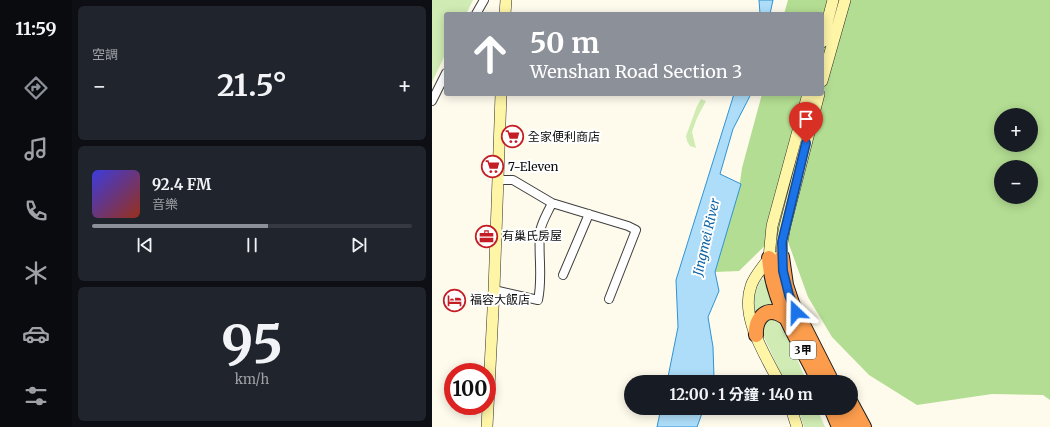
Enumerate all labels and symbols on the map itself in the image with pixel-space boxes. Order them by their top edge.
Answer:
pin [789,102,823,143]
supermarket icon: 全家便利商店 [500,124,526,150]
place label: 全家便利商店 [528,129,600,144]
supermarket icon: 7-Eleven [479,154,505,180]
place label: 7-Eleven [508,159,558,174]
water label: Jingmei River [689,196,724,279]
office icon: 有巢氏房屋 [473,223,499,249]
place label: 有巢氏房屋 [502,228,562,243]
hotel icon: 福容大飯店 [442,287,468,313]
position arrow [775,291,817,333]
place label: 福容大飯店 [470,292,530,307]
road number: 3甲 [790,341,816,359]
speed limit sign: 100 [444,363,496,415]

